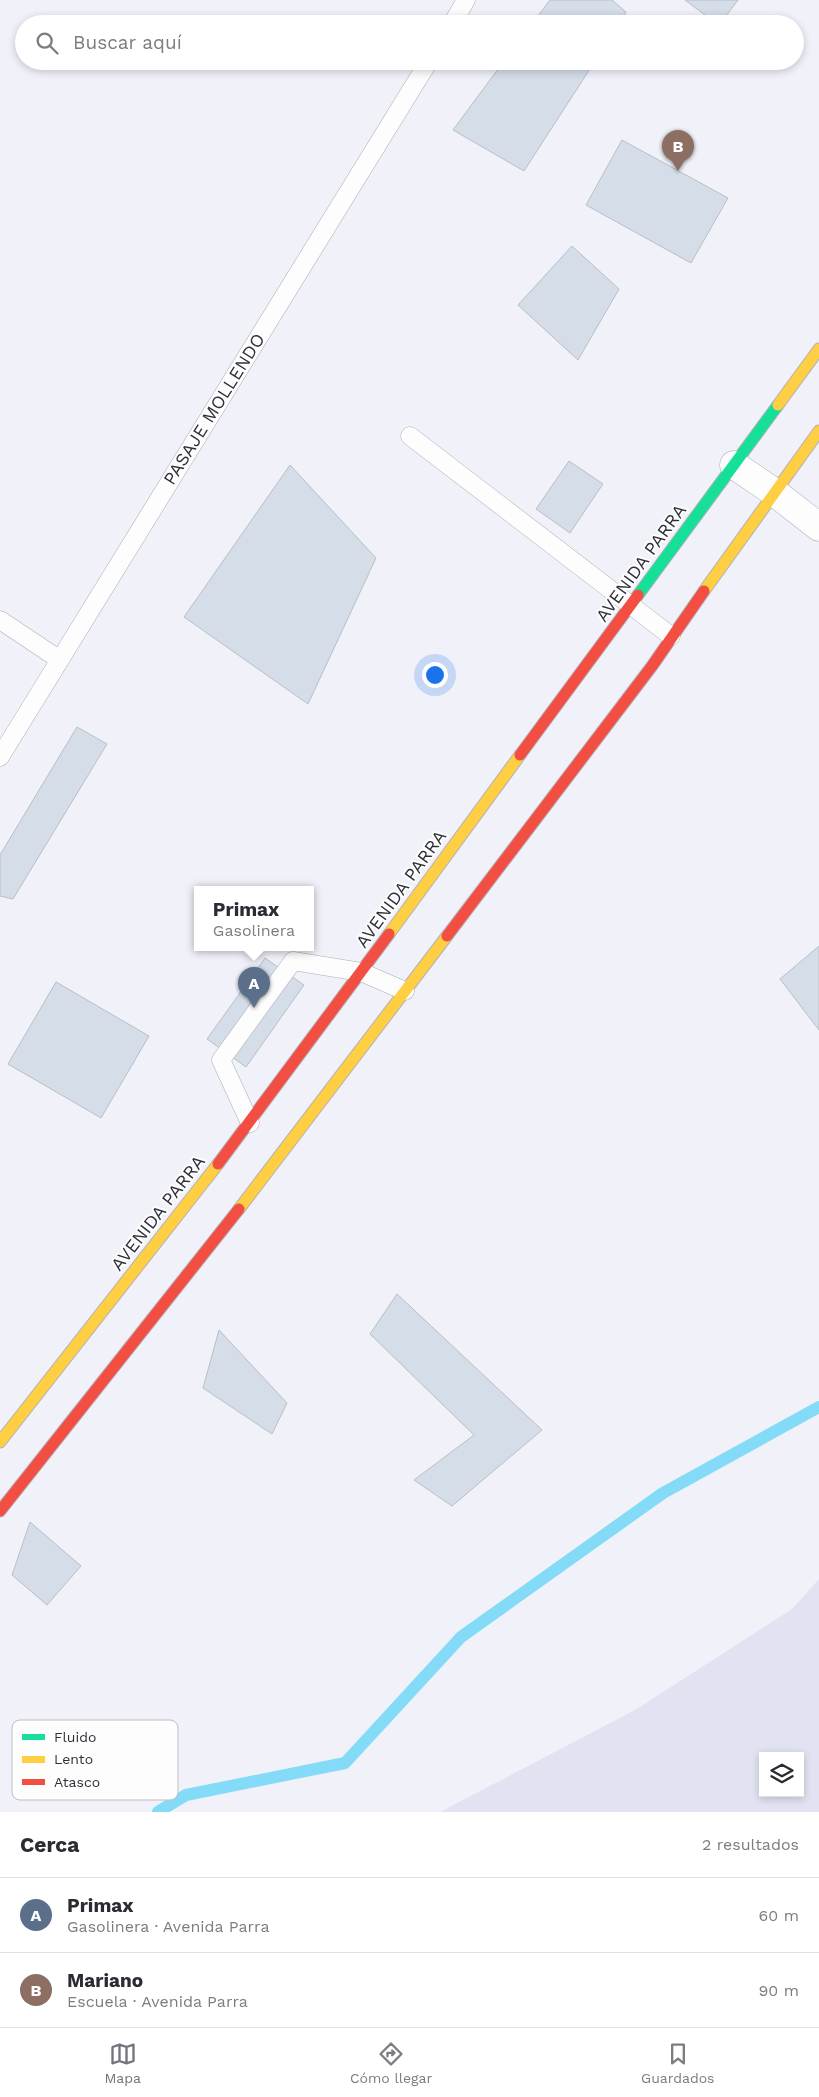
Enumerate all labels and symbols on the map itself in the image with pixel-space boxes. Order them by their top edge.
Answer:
pin: B [662,130,694,171]
street label: PASAJE MOLLENDO [158,329,269,488]
street label: AVENIDA PARRA [591,500,690,626]
your location [422,662,448,688]
street label: AVENIDA PARRA [351,826,450,952]
pin: A [238,967,270,1008]
street label: AVENIDA PARRA [106,1151,209,1274]
legend [12,1720,178,1800]
text: Fluido [54,1729,96,1745]
text: Lento [54,1751,93,1767]
text: Atasco [54,1774,100,1790]

